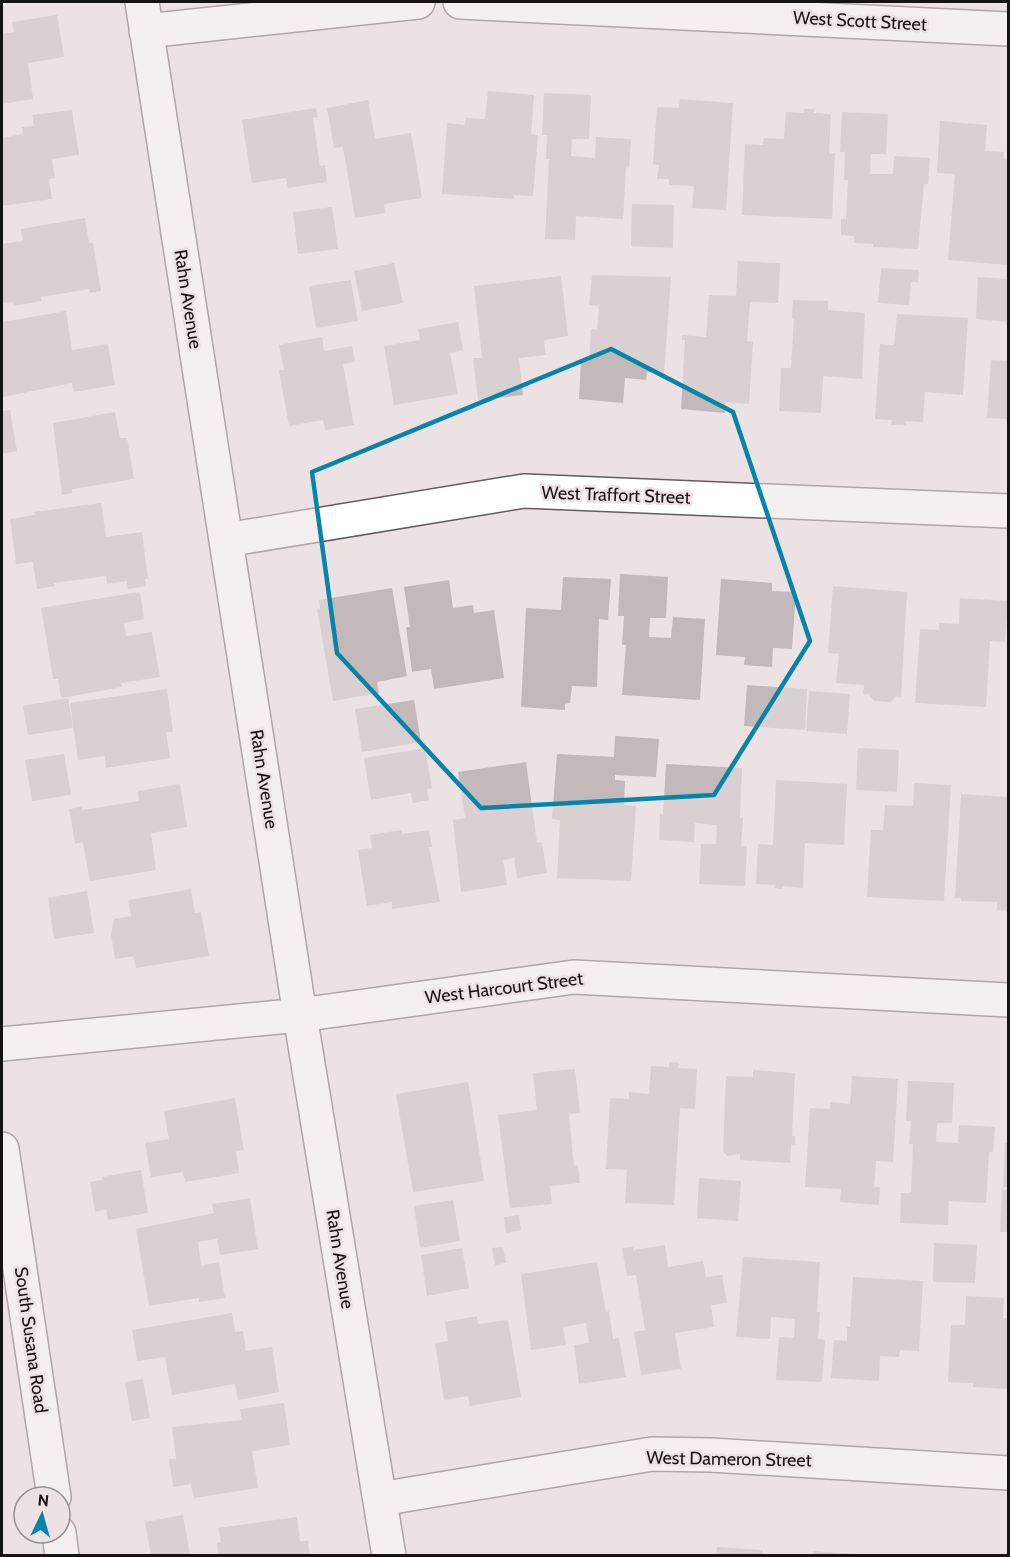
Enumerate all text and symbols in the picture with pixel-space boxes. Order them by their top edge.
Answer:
street label: West Scott Street [793,7,927,35]
street label: Rahn Avenue [169,248,207,350]
street label: West Traffort Street [541,481,691,509]
street label: Rahn Avenue [245,728,283,830]
street label: West Harcourt Street [424,967,584,1009]
street label: Rahn Avenue [321,1208,359,1310]
street label: South Susana Road [10,1265,52,1415]
street label: West Dameron Street [646,1447,812,1471]
north arrow [12,1485,72,1545]
text: N [37,1491,50,1511]

